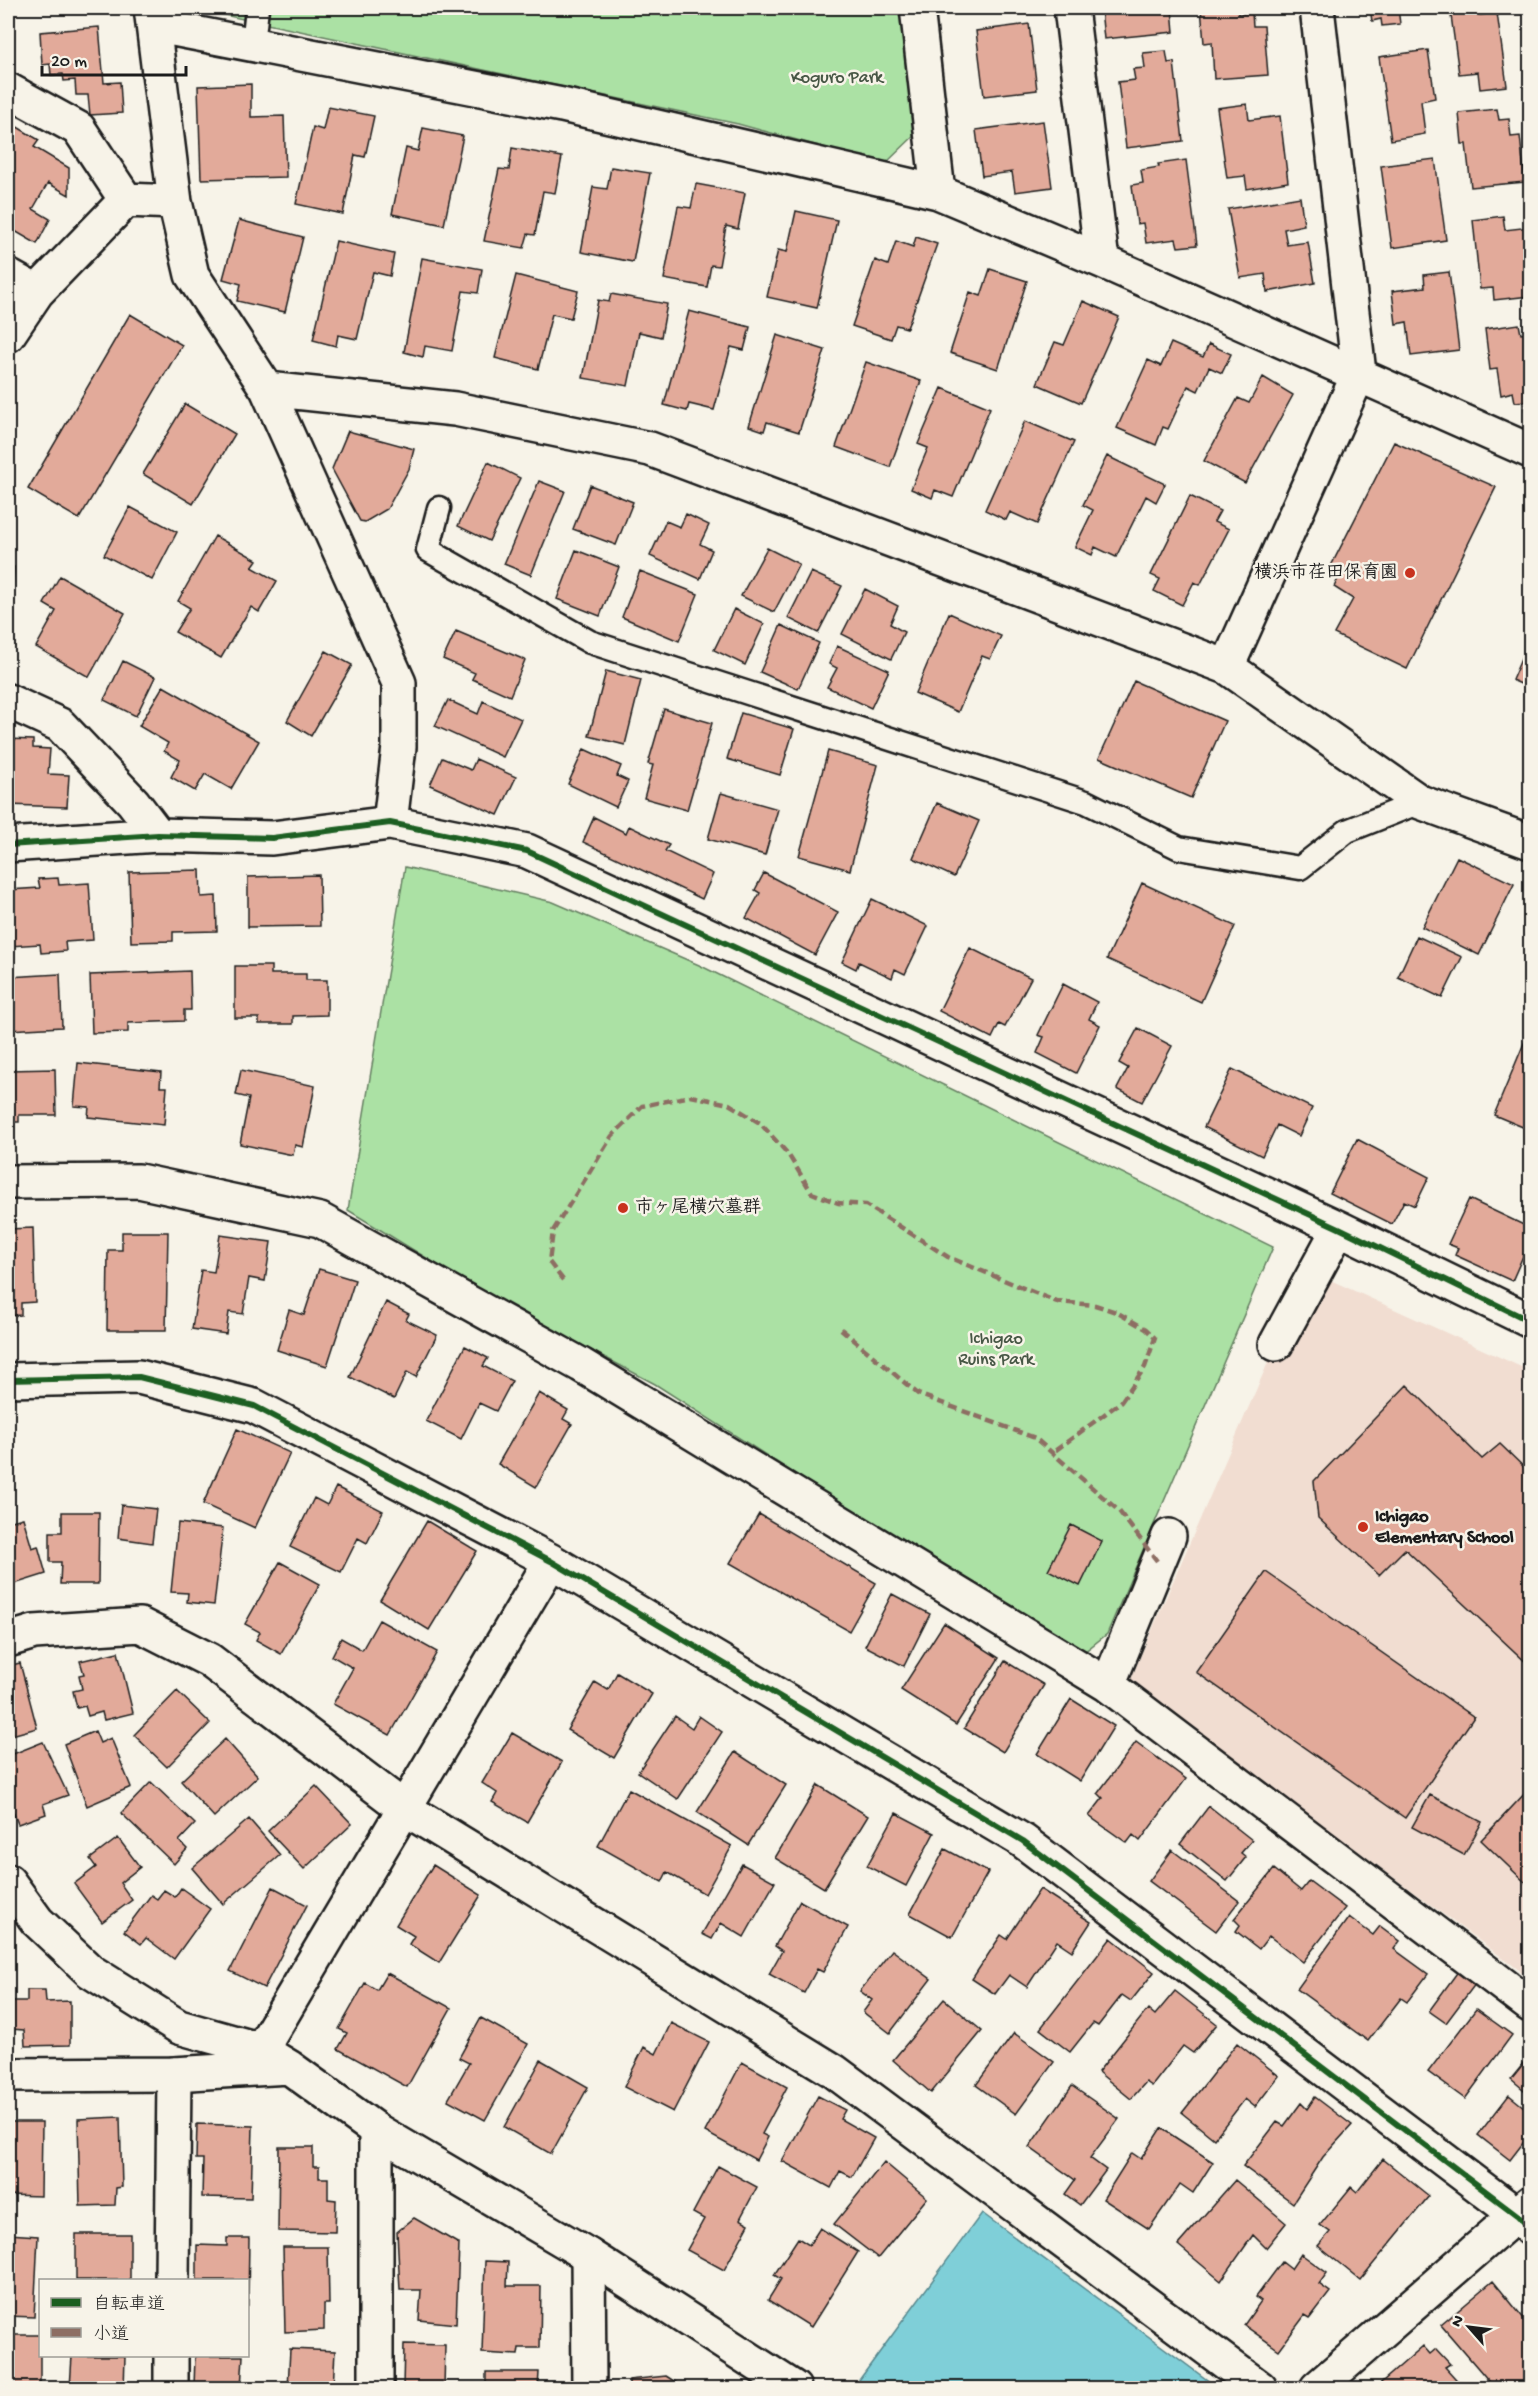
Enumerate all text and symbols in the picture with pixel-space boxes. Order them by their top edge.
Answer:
scale bar [42,39,186,77]
text: 20 m [51,52,87,73]
park label: Koguro Park [791,68,885,89]
place label: 横浜市荏田保育園 [1254,562,1398,584]
marker: 横浜市荏田保育園 [1403,566,1417,580]
place label: 市ヶ尾横穴墓群 [635,1197,761,1219]
marker: 市ヶ尾横穴墓群 [616,1201,630,1215]
park label: Ichigao Ruins Park [958,1329,1036,1371]
place label: Ichigao Elementary School [1375,1507,1514,1549]
marker: Ichigao Elementary School [1356,1520,1370,1534]
legend [39,2279,249,2357]
text: 自転車道 [93,2294,165,2316]
north arrow [1439,2297,1499,2357]
text: N [1448,2312,1470,2331]
text: 小道 [93,2324,129,2346]

